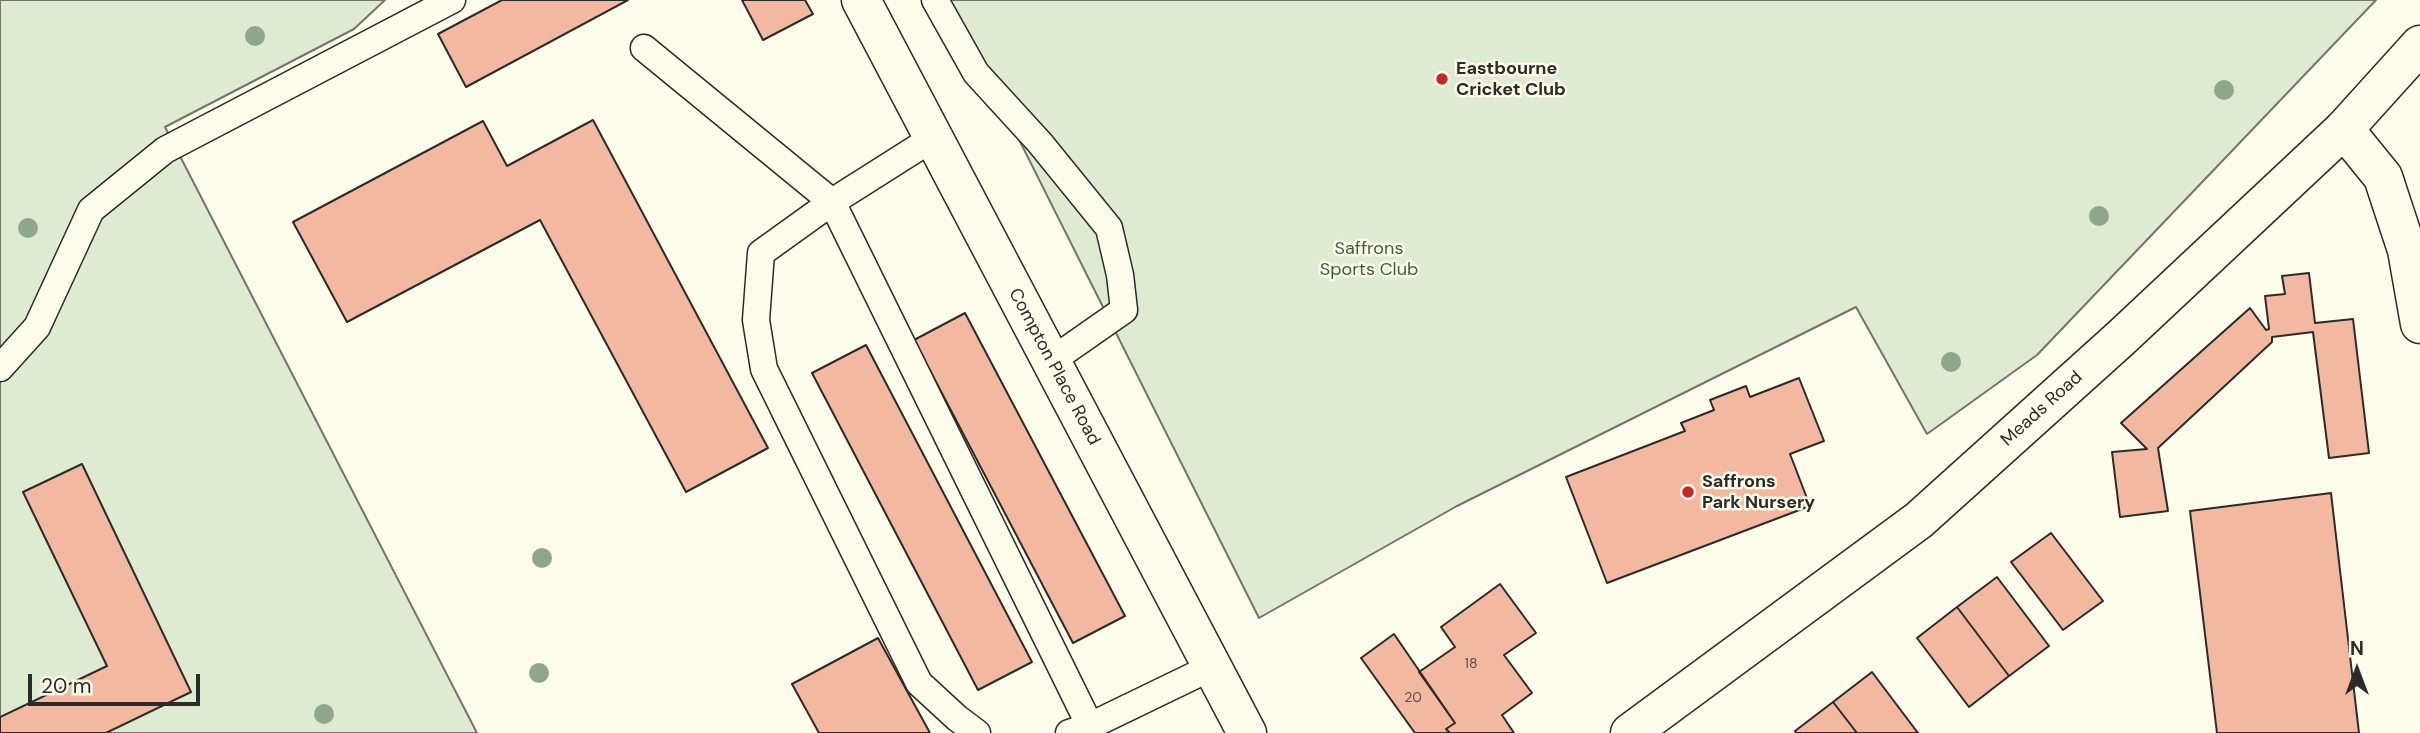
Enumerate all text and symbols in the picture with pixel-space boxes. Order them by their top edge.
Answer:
place label: Eastbourne Cricket Club [1456,58,1566,100]
marker: Eastbourne Cricket Club [1434,71,1450,87]
park label: Saffrons Sports Club [1320,238,1418,280]
street label: Compton Place Road [1003,285,1105,449]
street label: Meads Road [1997,367,2087,451]
place label: Saffrons Park Nursery [1702,471,1815,514]
marker: Saffrons Park Nursery [1680,484,1696,500]
north arrow [2322,635,2392,705]
text: N [2350,636,2364,661]
house number: 18 [1465,656,1477,672]
scale bar [32,660,203,704]
text: 20 m [41,672,92,700]
house number: 20 [1404,690,1422,706]

